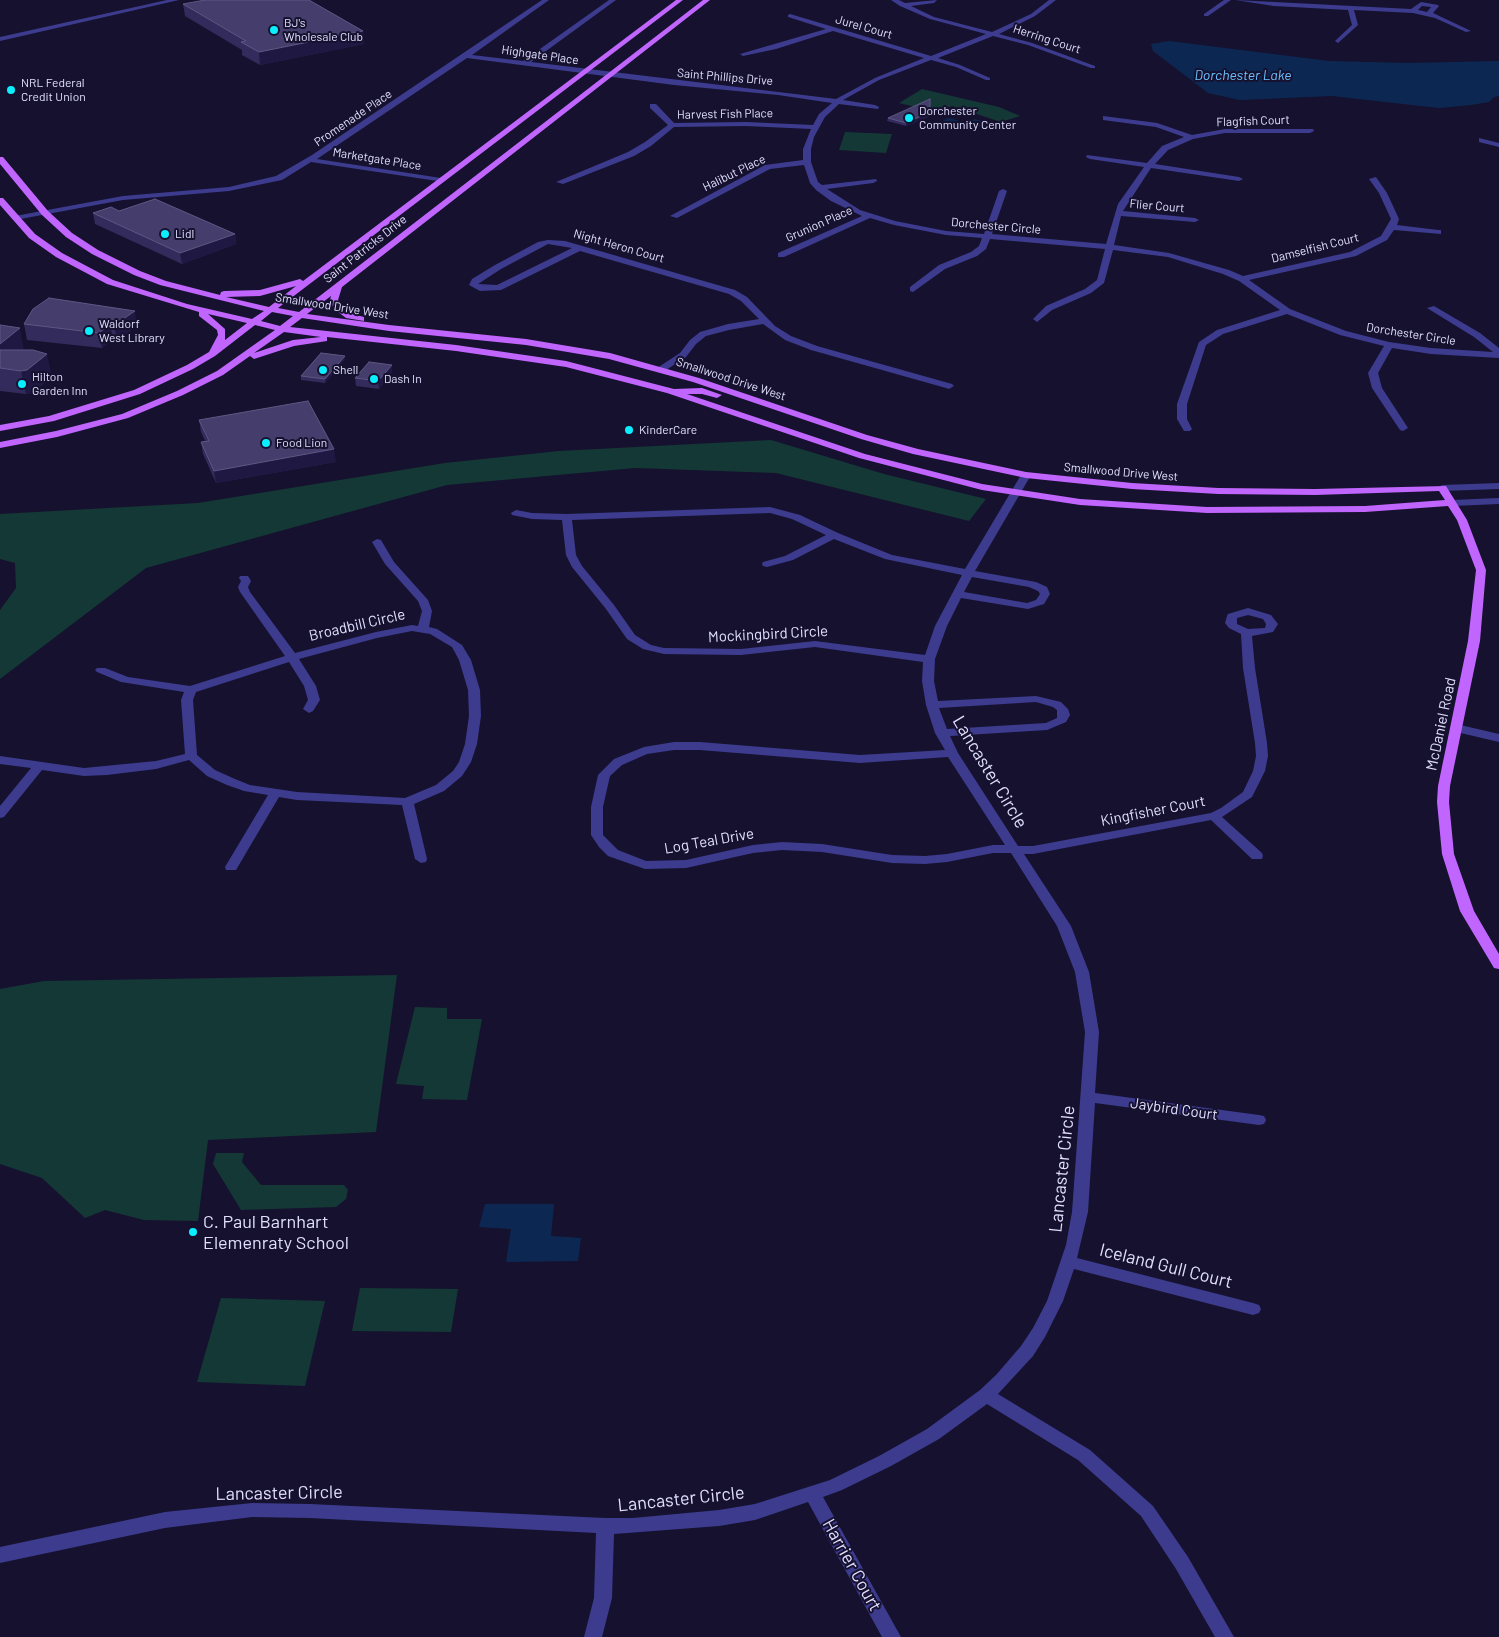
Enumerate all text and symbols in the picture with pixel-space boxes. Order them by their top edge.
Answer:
street label: Jurel Court [834,12,894,42]
place label: BJ's Wholesale Club [284,16,363,44]
street label: Herring Court [1011,21,1083,57]
marker: BJ's Wholesale Club [268,24,280,36]
street label: Highgate Place [500,42,580,68]
street label: Saint Phillips Drive [676,66,774,88]
water label: Dorchester Lake [1194,67,1292,83]
place label: NRL Federal Credit Union [21,76,86,104]
marker: NRL Federal Credit Union [5,84,17,96]
street label: Promenade Place [311,87,395,149]
place label: Dorchester Community Center [919,104,1016,132]
street label: Harvest Fish Place [677,106,773,122]
marker: Dorchester Community Center [903,112,915,124]
street label: Flagfish Court [1216,113,1290,129]
street label: Marketgate Place [332,145,422,173]
street label: Halibut Place [700,152,768,194]
street label: Flier Court [1129,196,1185,216]
street label: Grunion Place [783,203,855,245]
street label: Saint Patricks Drive [321,212,409,286]
street label: Dorchester Circle [950,215,1042,237]
street label: Night Heron Court [572,226,666,266]
place label: Lidl [175,227,194,241]
marker: Lidl [159,228,171,240]
street label: Damselfish Court [1270,230,1360,266]
street label: Smallwood Drive West [274,290,390,322]
place label: Waldorf West Library [99,317,165,345]
street label: Dorchester Circle [1365,320,1457,348]
marker: Waldorf West Library [83,325,95,337]
street label: Smallwood Drive West [674,354,788,404]
place label: Shell [333,363,358,377]
marker: Shell [317,364,329,376]
place label: Hilton Garden Inn [32,370,88,398]
place label: Dash In [384,372,422,386]
marker: Dash In [368,373,380,385]
marker: Hilton Garden Inn [16,378,28,390]
place label: KinderCare [639,423,697,437]
marker: KinderCare [623,424,635,436]
place label: Food Lion [276,436,327,450]
marker: Food Lion [260,437,272,449]
street label: Smallwood Drive West [1063,460,1179,484]
street label: Broadbill Circle [307,605,407,645]
street label: Mockingbird Circle [707,622,829,646]
street label: McDaniel Road [1422,676,1460,772]
street label: Lancaster Circle [948,712,1032,832]
street label: Kingfisher Court [1099,792,1207,830]
street label: Log Teal Drive [663,824,755,858]
street label: Jaybird Court [1129,1094,1219,1124]
street label: Lancaster Circle [1045,1105,1079,1233]
place label: C. Paul Barnhart Elemenraty School [203,1211,349,1254]
marker: C. Paul Barnhart Elemenraty School [187,1226,199,1238]
street label: Iceland Gull Court [1097,1239,1235,1293]
street label: Lancaster Circle [215,1481,343,1505]
street label: Lancaster Circle [617,1482,745,1516]
street label: Harrier Court [818,1515,886,1615]

